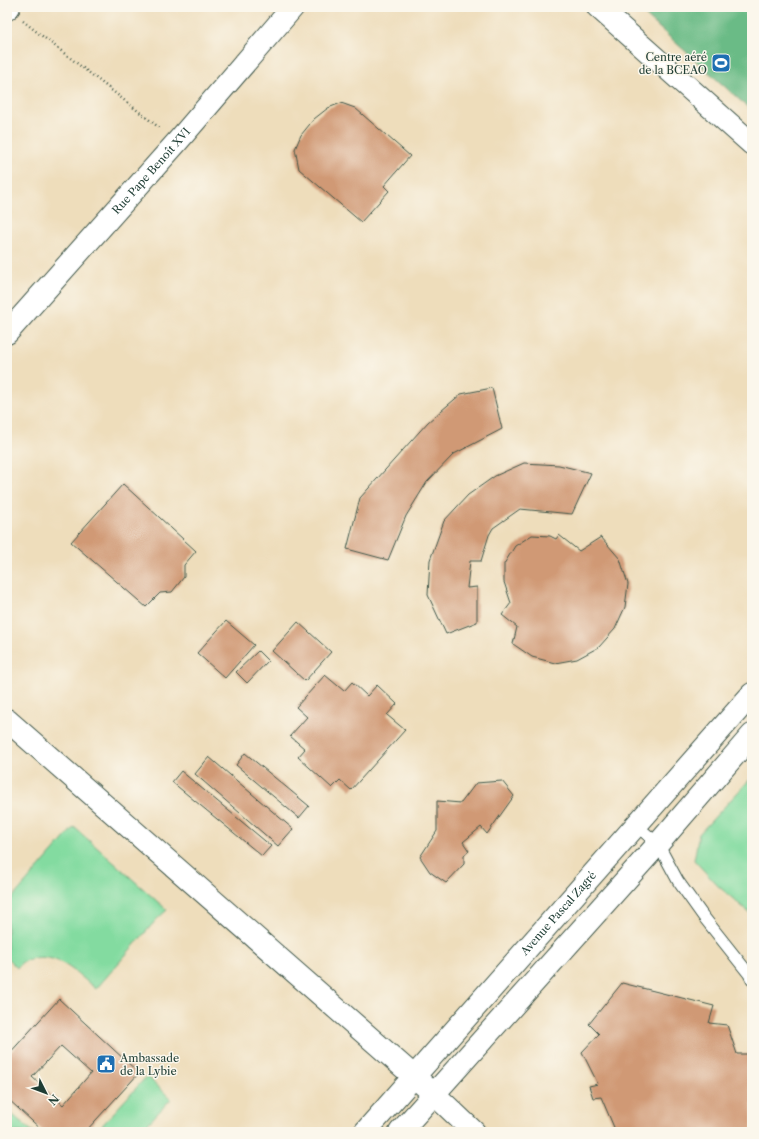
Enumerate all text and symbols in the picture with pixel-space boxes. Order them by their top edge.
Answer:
place label: Centre aéré de la BCEAO [639,50,707,77]
sports icon: Centre aéré de la BCEAO [710,52,732,74]
street label: Rue Pape Benoît XVI [109,125,193,217]
street label: Avenue Pascal Zagré [517,868,599,959]
place label: Ambassade de la Lybie [119,1051,179,1078]
public building icon: Ambassade de la Lybie [95,1053,117,1075]
north arrow [26,1073,66,1113]
text: N [45,1091,62,1108]

